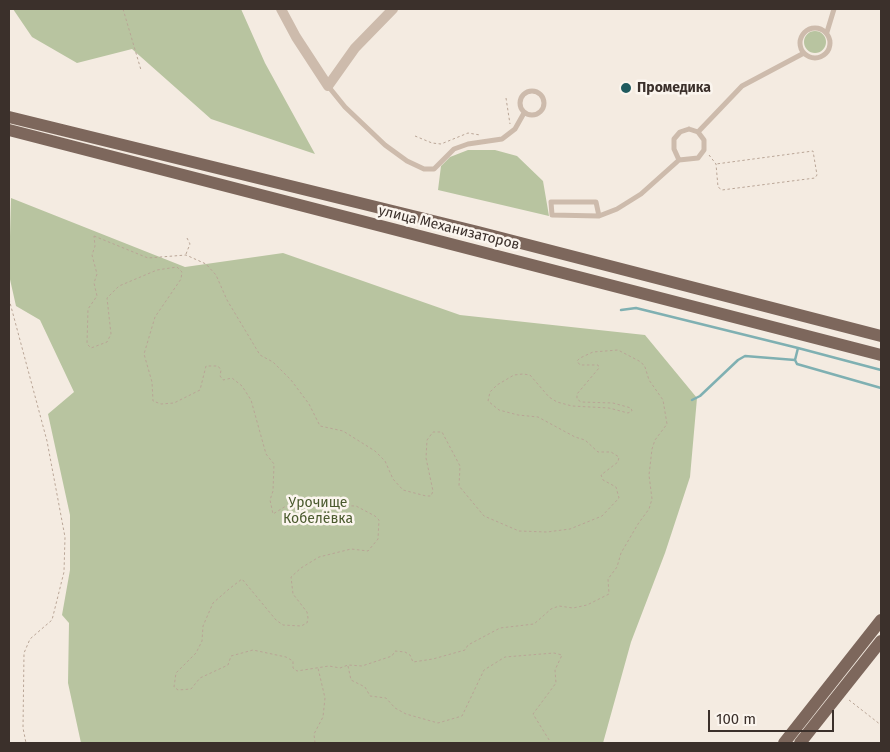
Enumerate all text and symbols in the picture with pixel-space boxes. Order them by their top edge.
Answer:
place label: Промедика [637,80,711,96]
marker: Промедика [619,81,633,95]
street label: улица Механизаторов [377,202,521,254]
park label: Урочище Кобелёвка [283,495,353,528]
scale bar [710,700,836,732]
text: 100 m [716,710,756,728]

